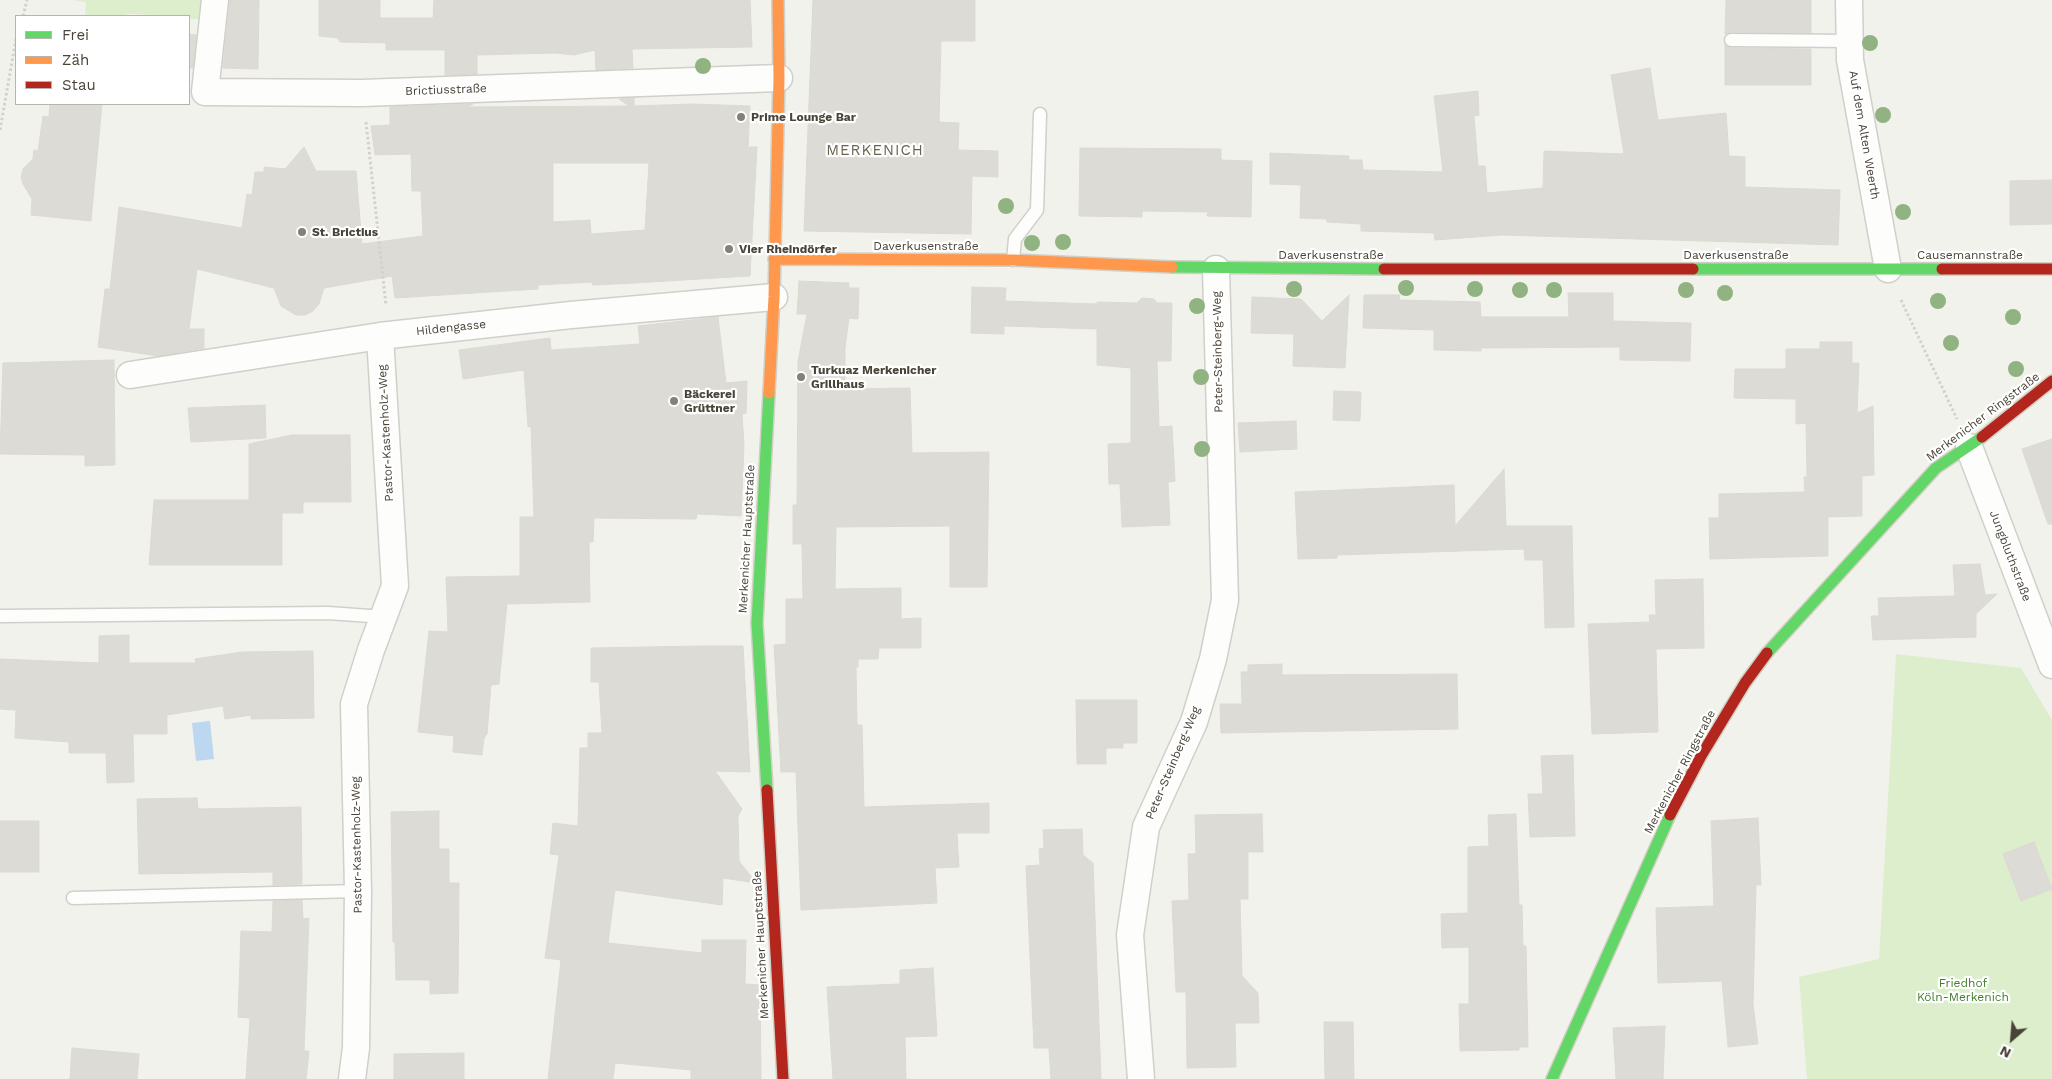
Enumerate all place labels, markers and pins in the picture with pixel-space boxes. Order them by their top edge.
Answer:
place label: Prime Lounge Bar [751,110,856,124]
marker: Prime Lounge Bar [735,111,747,123]
place label: St. Brictius [312,225,378,239]
marker: St. Brictius [296,226,308,238]
place label: Vier Rheindörfer [739,242,837,256]
marker: Vier Rheindörfer [723,243,735,255]
place label: Turkuaz Merkenicher Grillhaus [811,363,936,391]
marker: Turkuaz Merkenicher Grillhaus [795,371,807,383]
place label: Bäckerei Grüttner [684,387,736,415]
marker: Bäckerei Grüttner [668,395,680,407]

